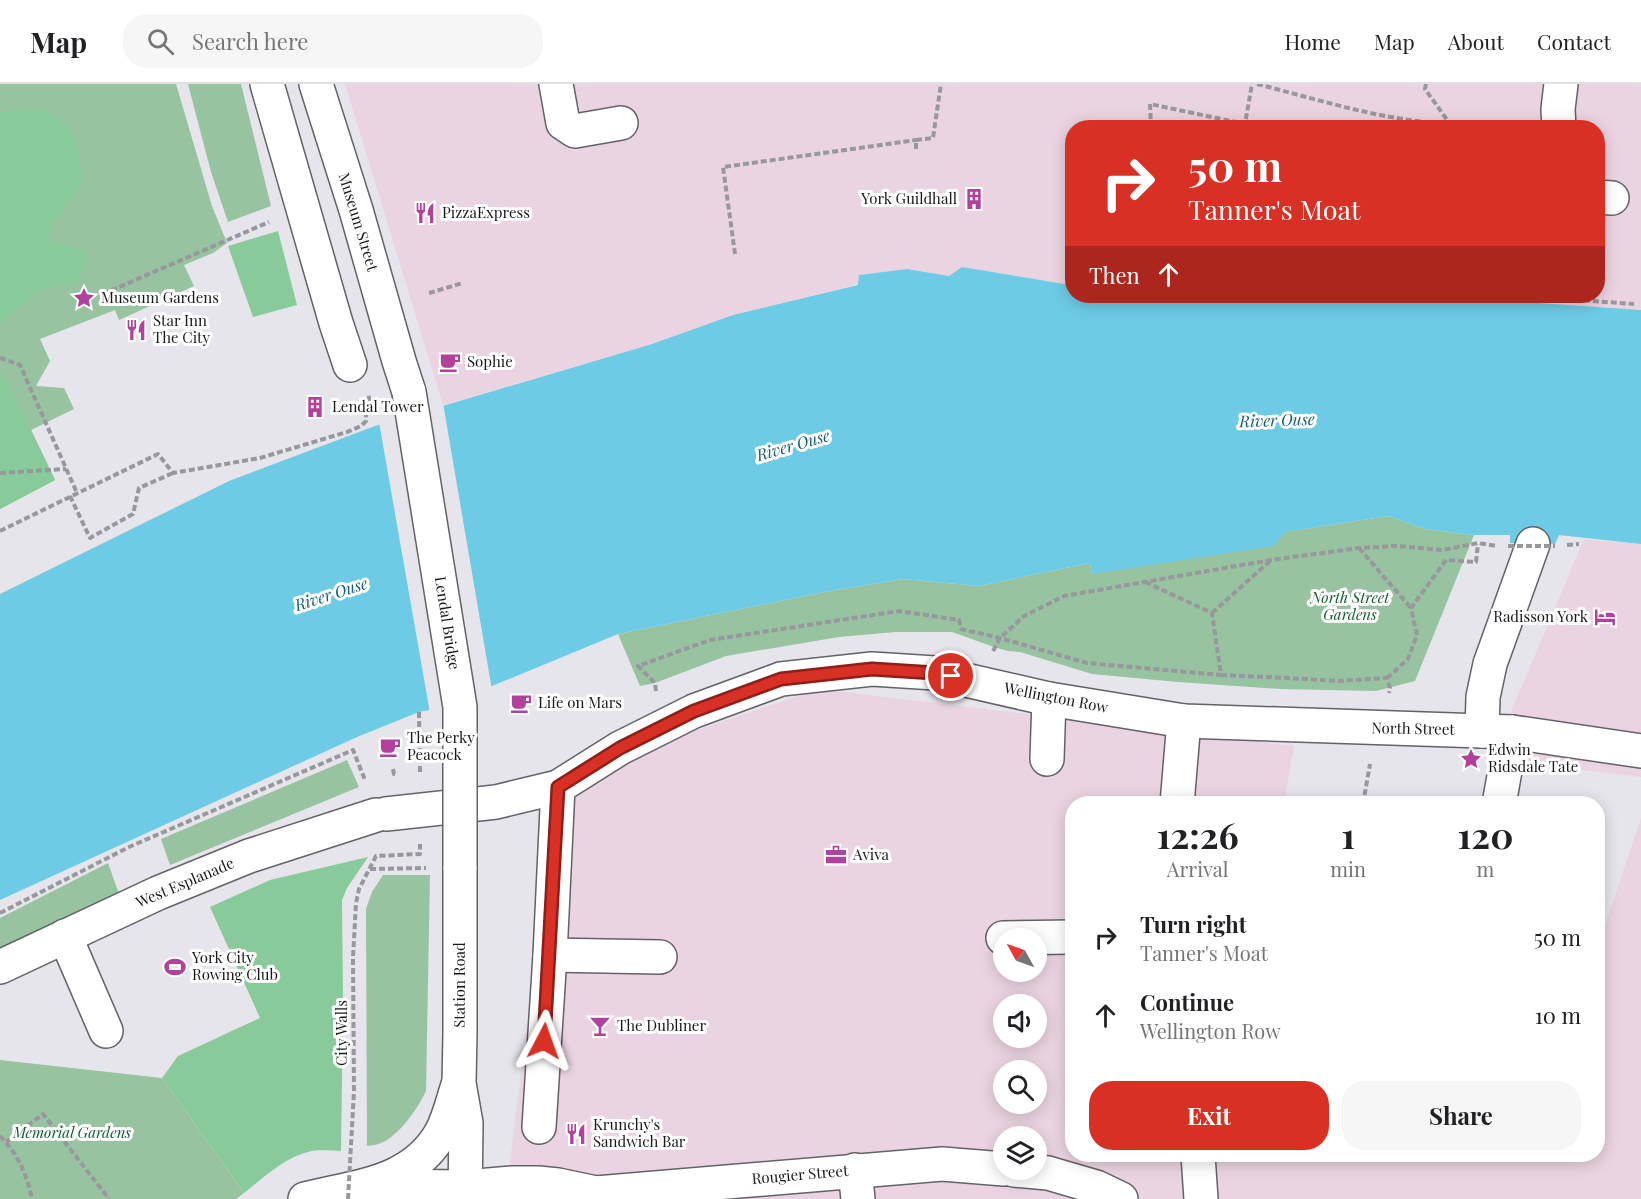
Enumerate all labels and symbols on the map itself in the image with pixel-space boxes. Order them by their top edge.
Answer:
street label: Museum Street [334,170,384,274]
building icon: York Guildhall [962,187,986,211]
place label: York Guildhall [860,188,957,208]
restaurant icon: PizzaExpress [413,201,437,225]
place label: PizzaExpress [442,202,530,222]
place icon: Museum Gardens [72,286,96,310]
place label: Museum Gardens [101,287,219,307]
place label: Star Inn The City [153,310,210,347]
restaurant icon: Star Inn The City [124,318,148,342]
cafe icon: Sophie [438,350,462,374]
place label: Sophie [467,351,513,371]
building icon: Lendal Tower [303,395,327,419]
place label: Lendal Tower [332,396,424,416]
water label: River Ouse [1238,408,1315,431]
water label: River Ouse [753,424,832,465]
water label: River Ouse [291,572,370,615]
street label: Lendal Bridge [431,575,465,671]
park label: North Street Gardens [1309,587,1390,624]
hotel icon: Radisson York [1593,605,1617,629]
place label: Radisson York [1493,606,1589,626]
pin [925,650,976,701]
street label: Wellington Row [1002,677,1110,717]
cafe icon: Life on Mars [509,691,533,715]
place label: Life on Mars [538,692,622,712]
street label: North Street [1371,717,1456,739]
place label: The Perky Peacock [407,727,475,764]
cafe icon: The Perky Peacock [378,735,402,759]
place label: Edwin Ridsdale Tate [1488,739,1578,776]
place icon: Edwin Ridsdale Tate [1459,747,1483,771]
office icon: Aviva [824,843,848,867]
place label: Aviva [852,844,889,864]
street label: West Esplanade [132,852,237,912]
north arrow [993,928,1047,982]
street label: Station Road [449,942,469,1028]
place label: York City Rowing Club [191,947,278,984]
sports icon: York City Rowing Club [163,955,187,979]
street label: City Walls [331,1000,351,1066]
position arrow [512,1009,576,1073]
bar icon: The Dubliner [588,1014,612,1038]
place label: The Dubliner [617,1015,706,1035]
place label: Krunchy's Sandwich Bar [593,1114,686,1151]
park label: Memorial Gardens [12,1122,131,1142]
restaurant icon: Krunchy's Sandwich Bar [564,1122,588,1146]
street label: Rougier Street [751,1160,850,1188]

